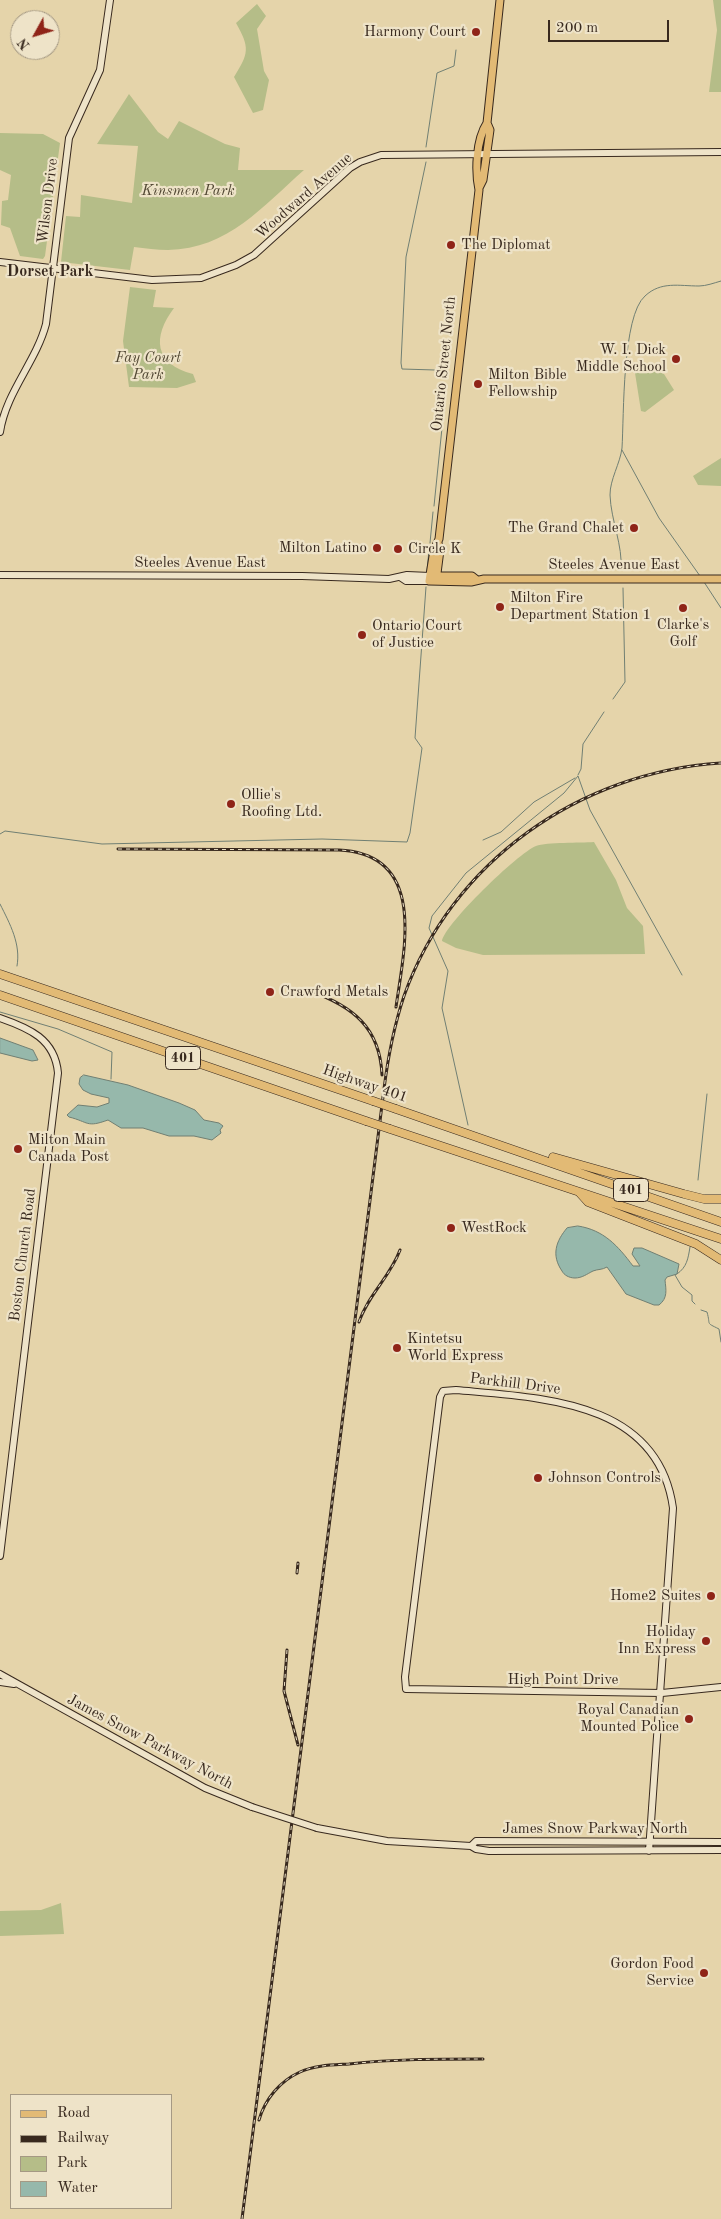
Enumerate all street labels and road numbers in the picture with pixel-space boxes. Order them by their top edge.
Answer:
street label: Woodward Avenue [252,149,356,243]
street label: Wilson Drive [34,157,62,245]
street label: Ontario Street North [428,296,460,432]
street label: Steeles Avenue East [134,554,266,572]
street label: Steeles Avenue East [548,556,680,574]
road number: 401 [166,1046,200,1070]
street label: Highway 401 [320,1061,410,1107]
road number: 401 [614,1178,648,1202]
street label: Boston Church Road [6,1187,40,1323]
street label: Parkhill Drive [469,1369,561,1399]
street label: High Point Drive [508,1671,618,1689]
street label: James Snow Parkway North [64,1691,236,1793]
street label: James Snow Parkway North [502,1820,688,1838]

